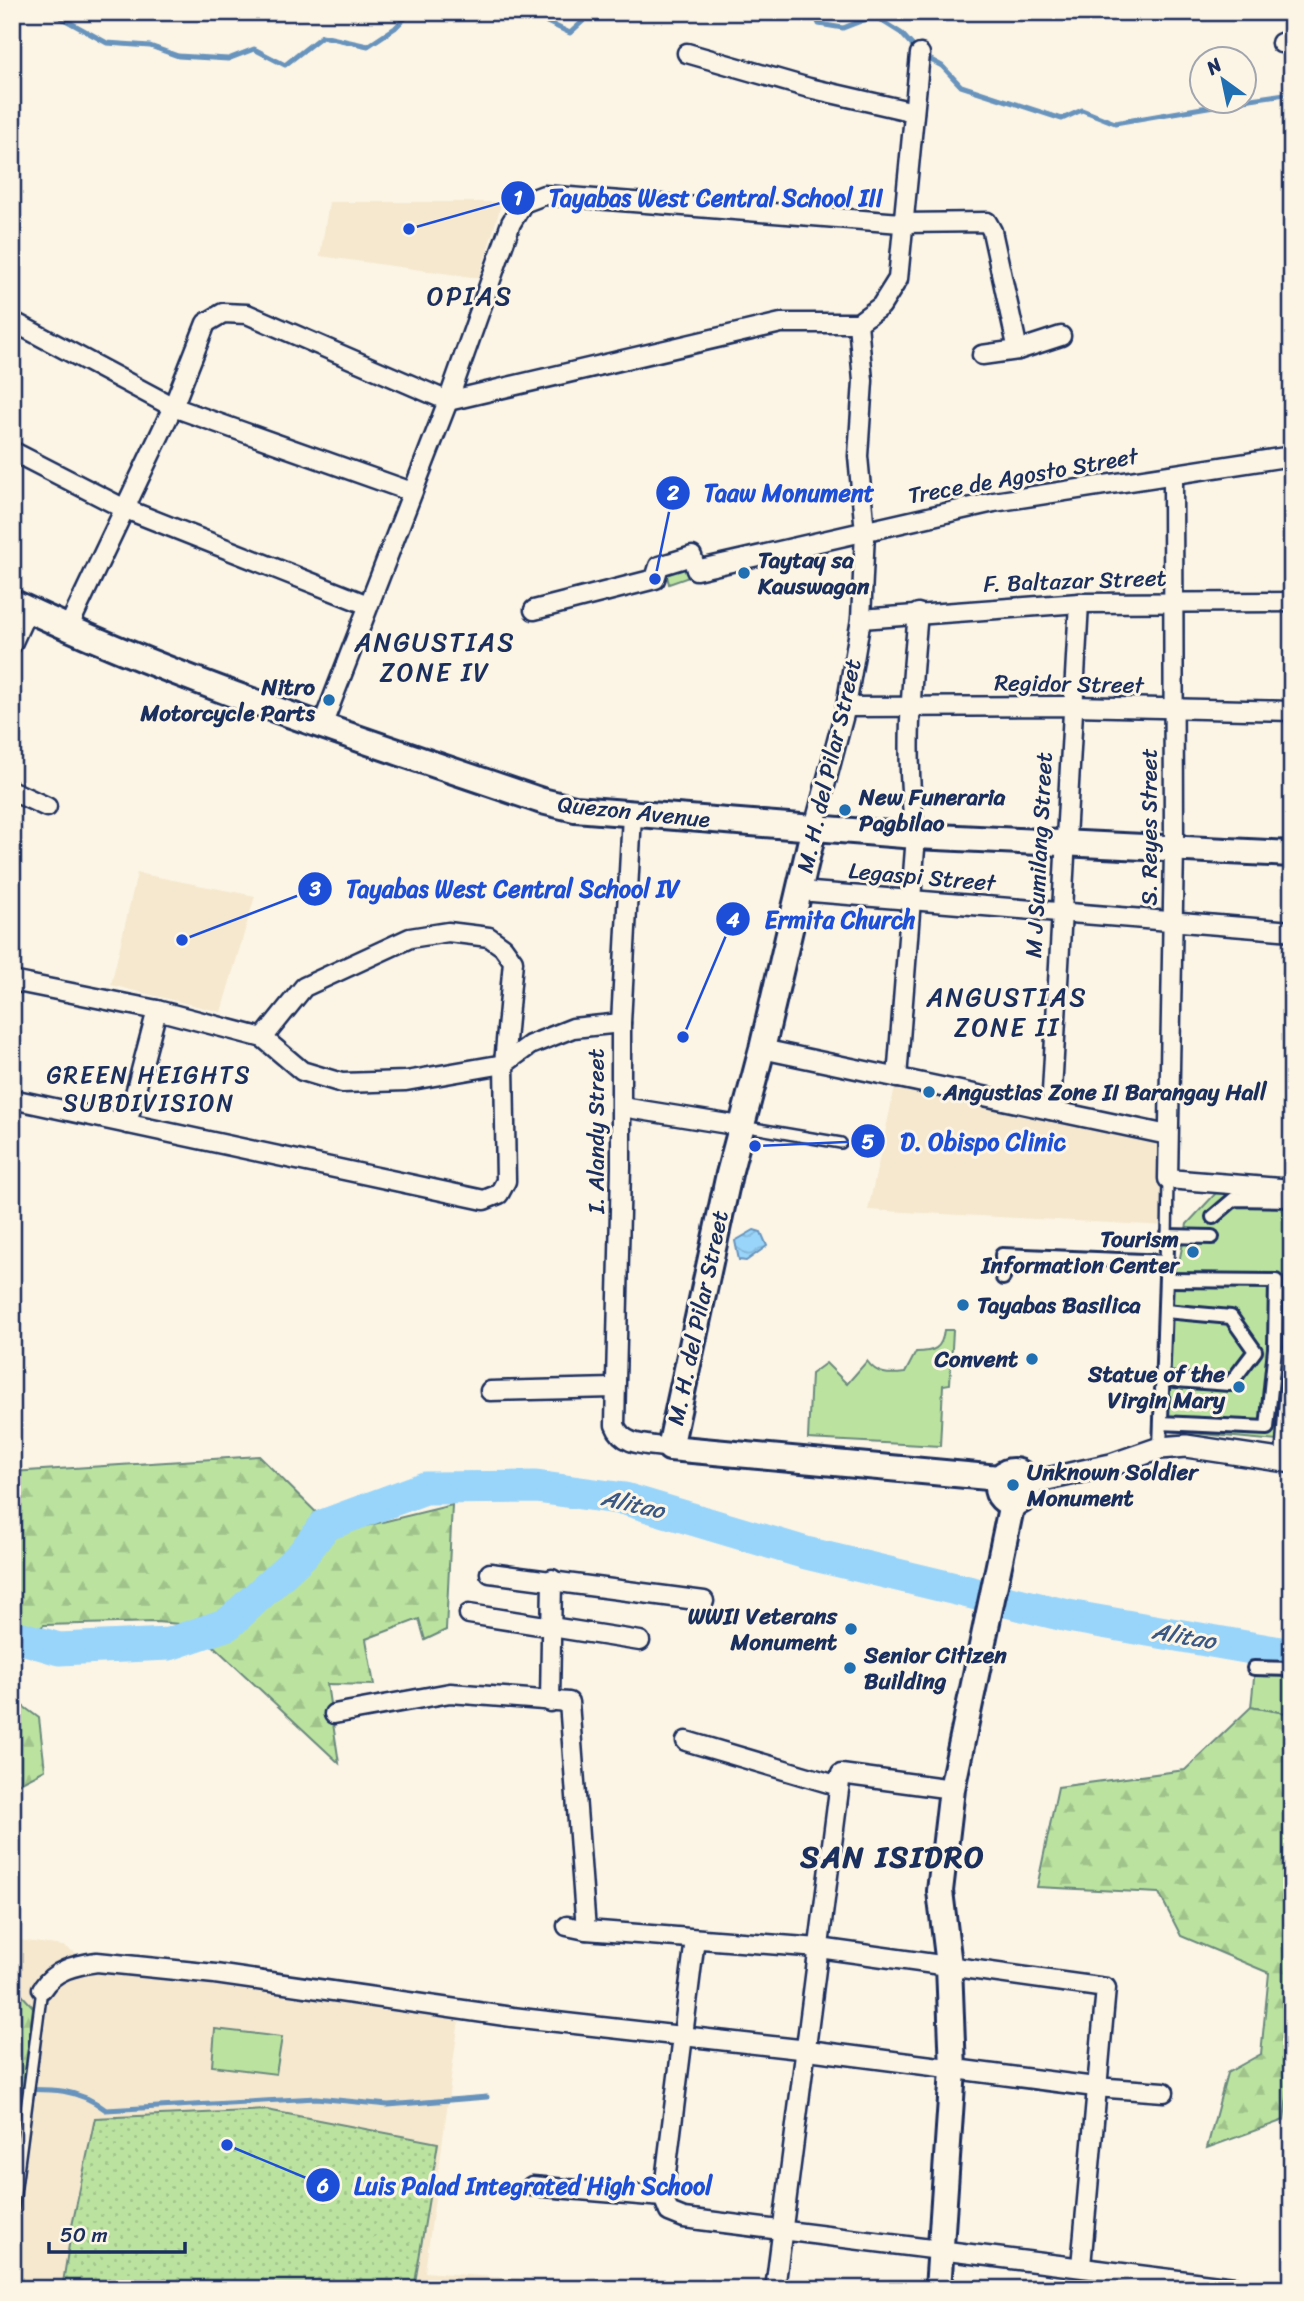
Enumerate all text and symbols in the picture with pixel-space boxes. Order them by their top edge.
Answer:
north arrow [1188,46,1258,116]
text: N [1199,48,1229,84]
callout: Tayabas West Central School III [500,175,898,220]
text: Tayabas West Central School III [549,177,884,219]
text: 1 [513,179,523,217]
district label: OPIAS [427,273,513,319]
street label: Trece de Agosto Street [905,435,1143,516]
callout: Taaw Monument [656,470,888,515]
text: Taaw Monument [704,472,875,514]
text: 2 [666,474,679,512]
place label: Taytay sa Kauswagan [757,540,870,607]
street label: F. Baltazar Street [983,557,1167,605]
marker: Taytay sa Kauswagan [736,565,752,581]
district label: ANGUSTIAS ZONE IV [354,619,515,695]
street label: M. H. del Pilar Street [784,655,874,877]
street label: Regidor Street [994,662,1146,706]
place label: Nitro Motorcycle Parts [139,667,316,734]
marker: Nitro Motorcycle Parts [321,692,337,708]
street label: S. Reyes Street [1129,748,1170,906]
street label: M J Sumilang Street [1013,751,1065,959]
place label: New Funeraria Pagbilao [858,777,1006,844]
street label: Quezon Avenue [556,784,712,840]
marker: New Funeraria Pagbilao [837,802,853,818]
street label: Legaspi Street [847,850,999,904]
callout: Tayabas West Central School IV [298,866,694,911]
text: Tayabas West Central School IV [346,868,681,910]
text: 3 [308,870,321,908]
callout: Ermita Church [715,897,929,942]
text: Ermita Church [765,899,916,941]
text: 4 [725,901,740,939]
district label: ANGUSTIAS ZONE II [926,974,1087,1050]
street label: I. Alandy Street [576,1048,617,1215]
district label: GREEN HEIGHTS SUBDIVISION [46,1054,252,1124]
place label: Angustias Zone II Barangay Hall [942,1072,1268,1113]
marker: Angustias Zone II Barangay Hall [921,1084,937,1100]
callout: D. Obispo Clinic [851,1119,1079,1164]
text: D. Obispo Clinic [900,1121,1067,1163]
text: 5 [862,1123,875,1161]
street label: M. H. del Pilar Street [655,1207,741,1429]
place label: Tourism Information Center [980,1219,1181,1286]
marker: Tourism Information Center [1185,1244,1201,1260]
place label: Tayabas Basilica [977,1285,1141,1326]
marker: Tayabas Basilica [955,1297,971,1313]
place label: Convent [934,1339,1018,1380]
marker: Convent [1024,1351,1040,1367]
place label: Statue of the Virgin Mary [1087,1354,1226,1421]
marker: Statue of the Virgin Mary [1231,1379,1247,1395]
place label: Unknown Soldier Monument [1026,1452,1200,1519]
water label: Alitao [596,1476,671,1532]
marker: Unknown Soldier Monument [1005,1477,1021,1493]
place label: WWII Veterans Monument [688,1596,838,1663]
water label: Alitao [1148,1610,1221,1663]
marker: WWII Veterans Monument [843,1621,859,1637]
place label: Senior Citizen Building [863,1635,1007,1702]
marker: Senior Citizen Building [842,1660,858,1676]
district label: SAN ISIDRO [799,1830,986,1884]
callout: Luis Palad Integrated High School [305,2163,726,2208]
text: Luis Palad Integrated High School [354,2165,713,2207]
text: 6 [316,2167,329,2205]
scale bar [49,2210,186,2254]
text: 50 m [60,2216,108,2254]

